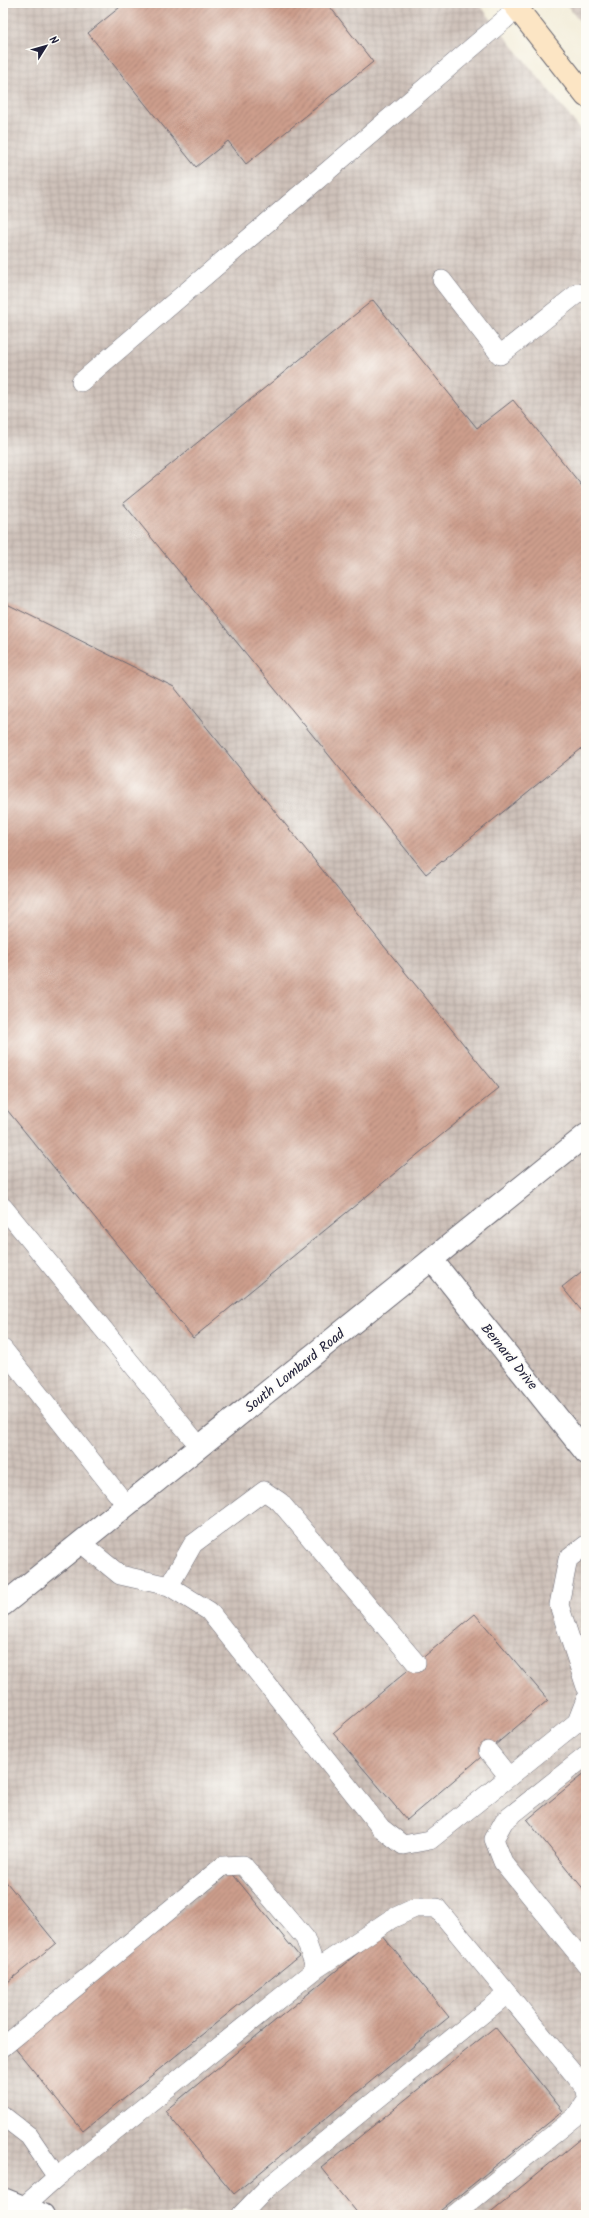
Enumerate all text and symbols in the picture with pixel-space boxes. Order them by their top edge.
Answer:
north arrow [26,26,66,66]
text: N [44,32,62,49]
street label: Bernard Drive [475,1319,543,1396]
street label: South Lombard Road [240,1323,351,1418]

